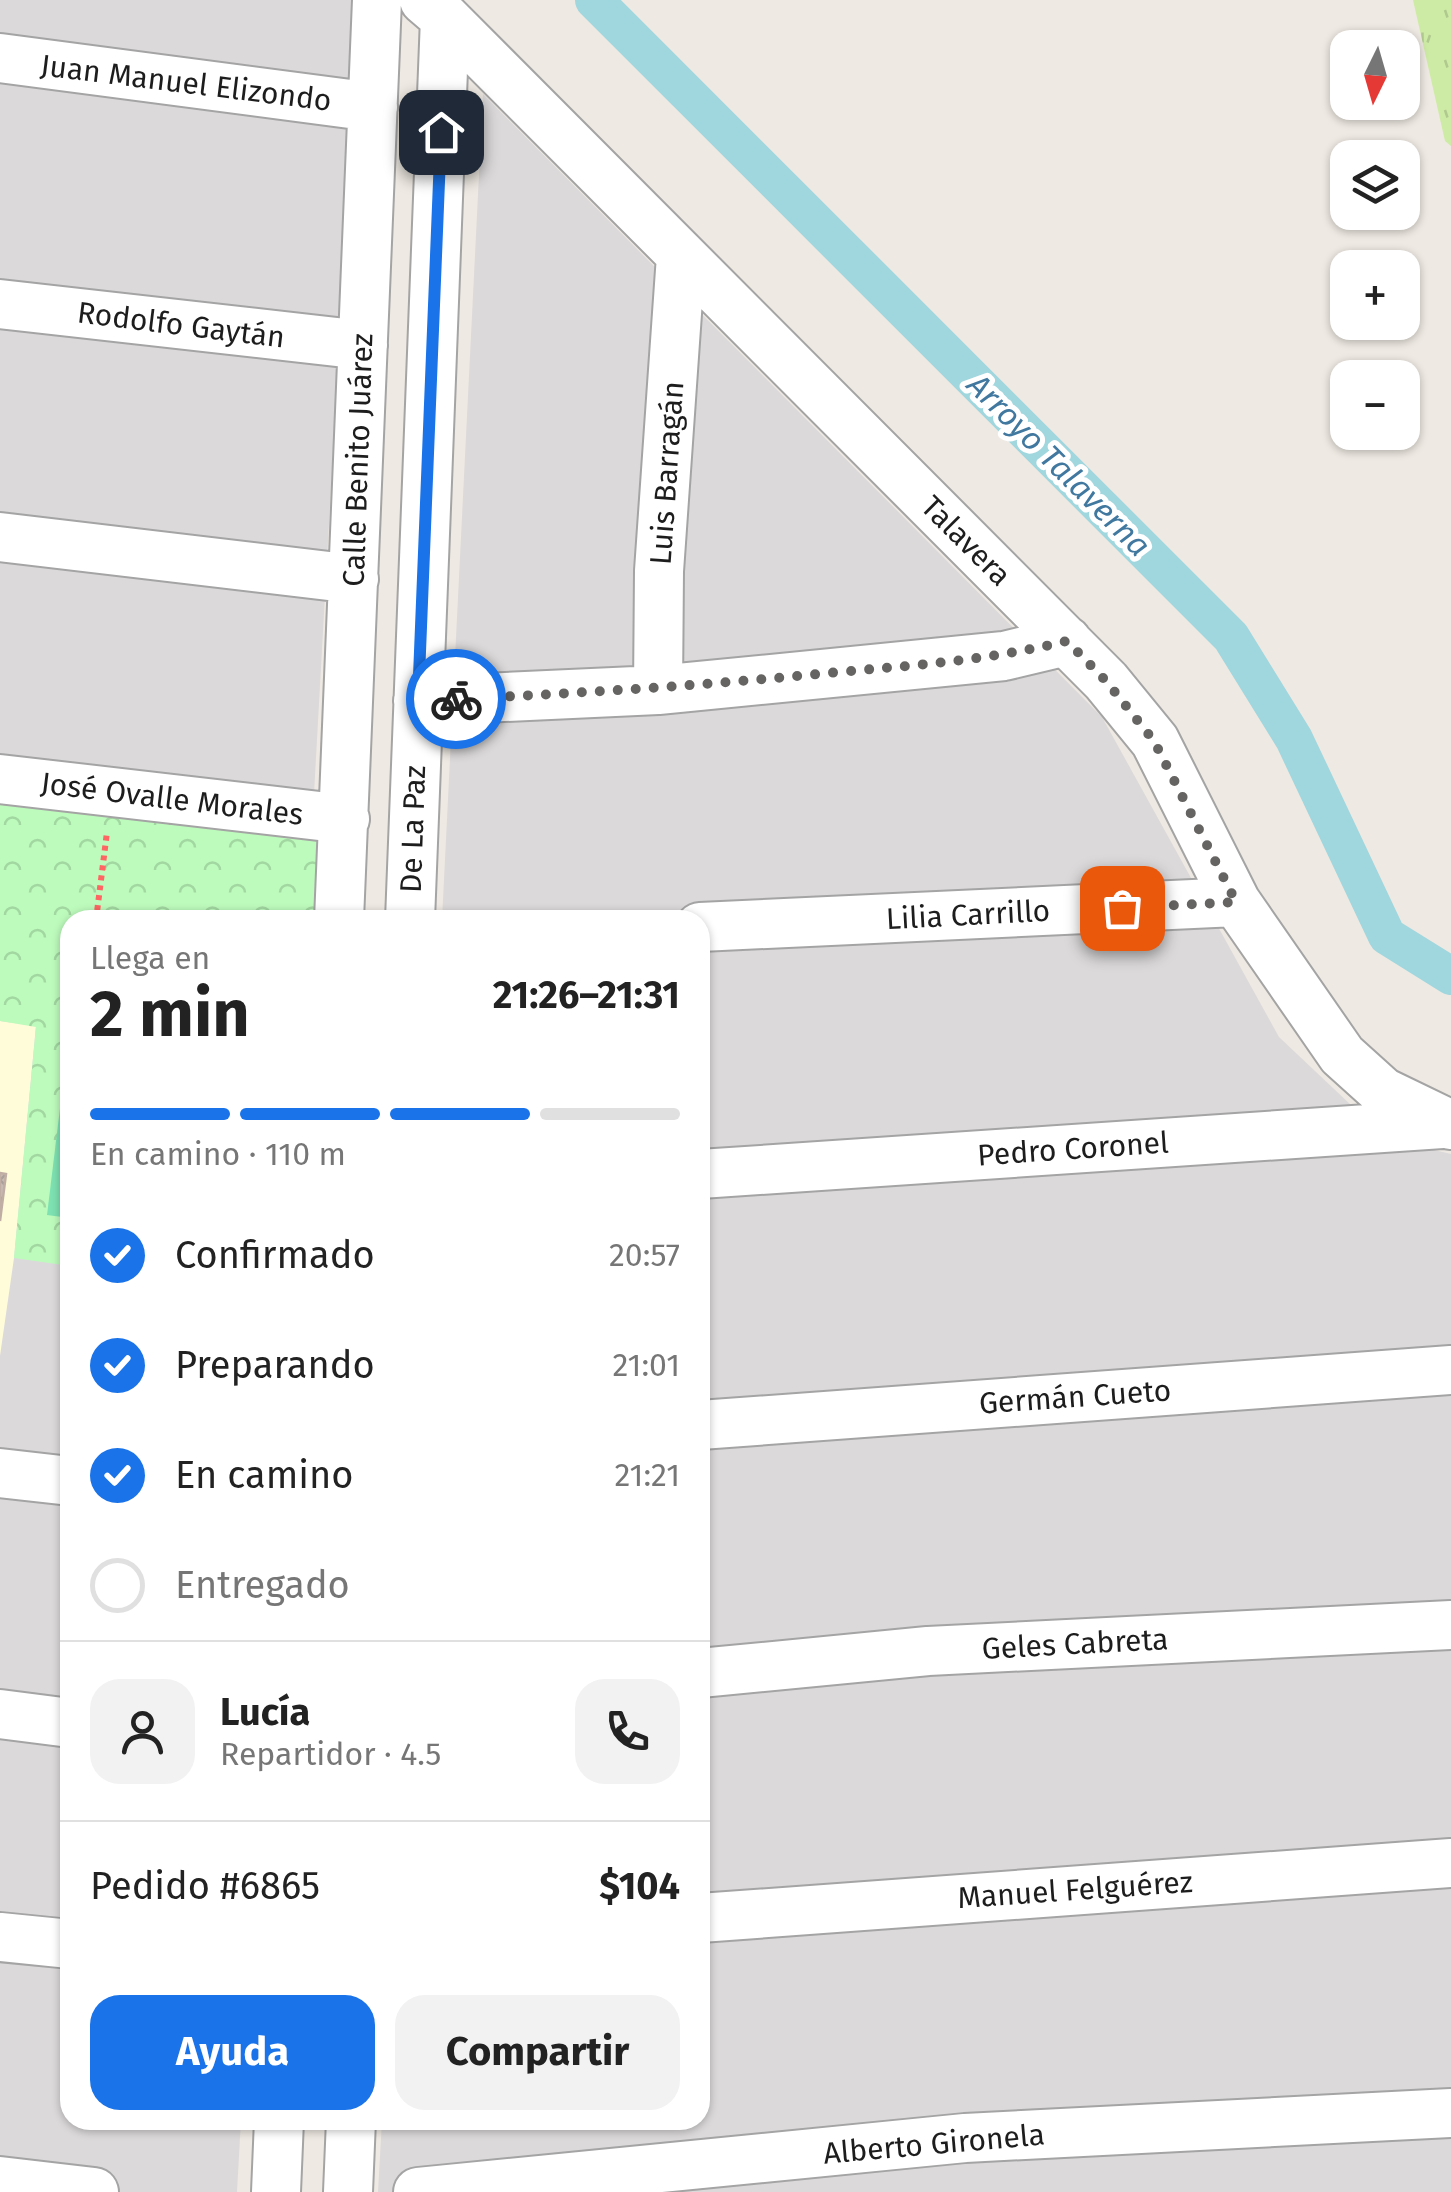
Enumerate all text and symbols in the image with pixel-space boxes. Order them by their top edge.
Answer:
north arrow [1330,30,1420,120]
map controls [1330,30,1420,450]
street label: Juan Manuel Elizondo [38,47,334,119]
pin [399,90,484,175]
icon: home [414,105,469,160]
button: layers [1330,140,1420,230]
button: + [1330,250,1420,340]
street label: Rodolfo Gaytán [75,294,287,356]
street label: Calle Benito Juárez [336,333,380,587]
button: − [1330,360,1420,450]
water label: Arroyo Talaverna [958,364,1158,564]
street label: Luis Barragán [643,380,691,566]
street label: Talavera [914,489,1018,593]
courier [406,649,506,749]
icon: bike [429,672,484,727]
street label: José Ovalle Morales [39,765,305,833]
street label: De La Paz [393,765,433,893]
pin [1080,866,1165,951]
icon: bag [1095,881,1150,936]
street label: Lilia Carrillo [885,893,1051,937]
text: Llega en [90,939,210,977]
text: 21:26–21:31 [493,972,680,1018]
text: 2 min [90,975,250,1053]
street label: Pedro Coronel [976,1124,1170,1174]
text: En camino · 110 m [90,1135,346,1173]
icon: check [90,1228,145,1283]
text: Confirmado [175,1232,375,1278]
text: 20:57 [609,1236,680,1274]
icon: check [90,1338,145,1393]
text: Preparando [175,1342,375,1388]
text: 21:01 [613,1346,680,1384]
street label: Germán Cueto [978,1372,1172,1422]
icon: check [90,1448,145,1503]
text: En camino [175,1452,354,1498]
text: 21:21 [615,1456,680,1494]
text: Entregado [175,1562,350,1608]
street label: Geles Cabreta [981,1621,1169,1667]
button: person [90,1679,195,1784]
button: phone [575,1679,680,1784]
text: Lucía [220,1689,310,1735]
text: Repartidor · 4.5 [220,1735,441,1773]
text: Pedido #6865 [90,1863,320,1909]
text: $104 [599,1863,680,1909]
street label: Manuel Felguérez [956,1864,1194,1916]
button: Ayuda [90,1995,375,2110]
button: Compartir [395,1995,680,2110]
street label: Alberto Gironela [822,2116,1046,2172]

